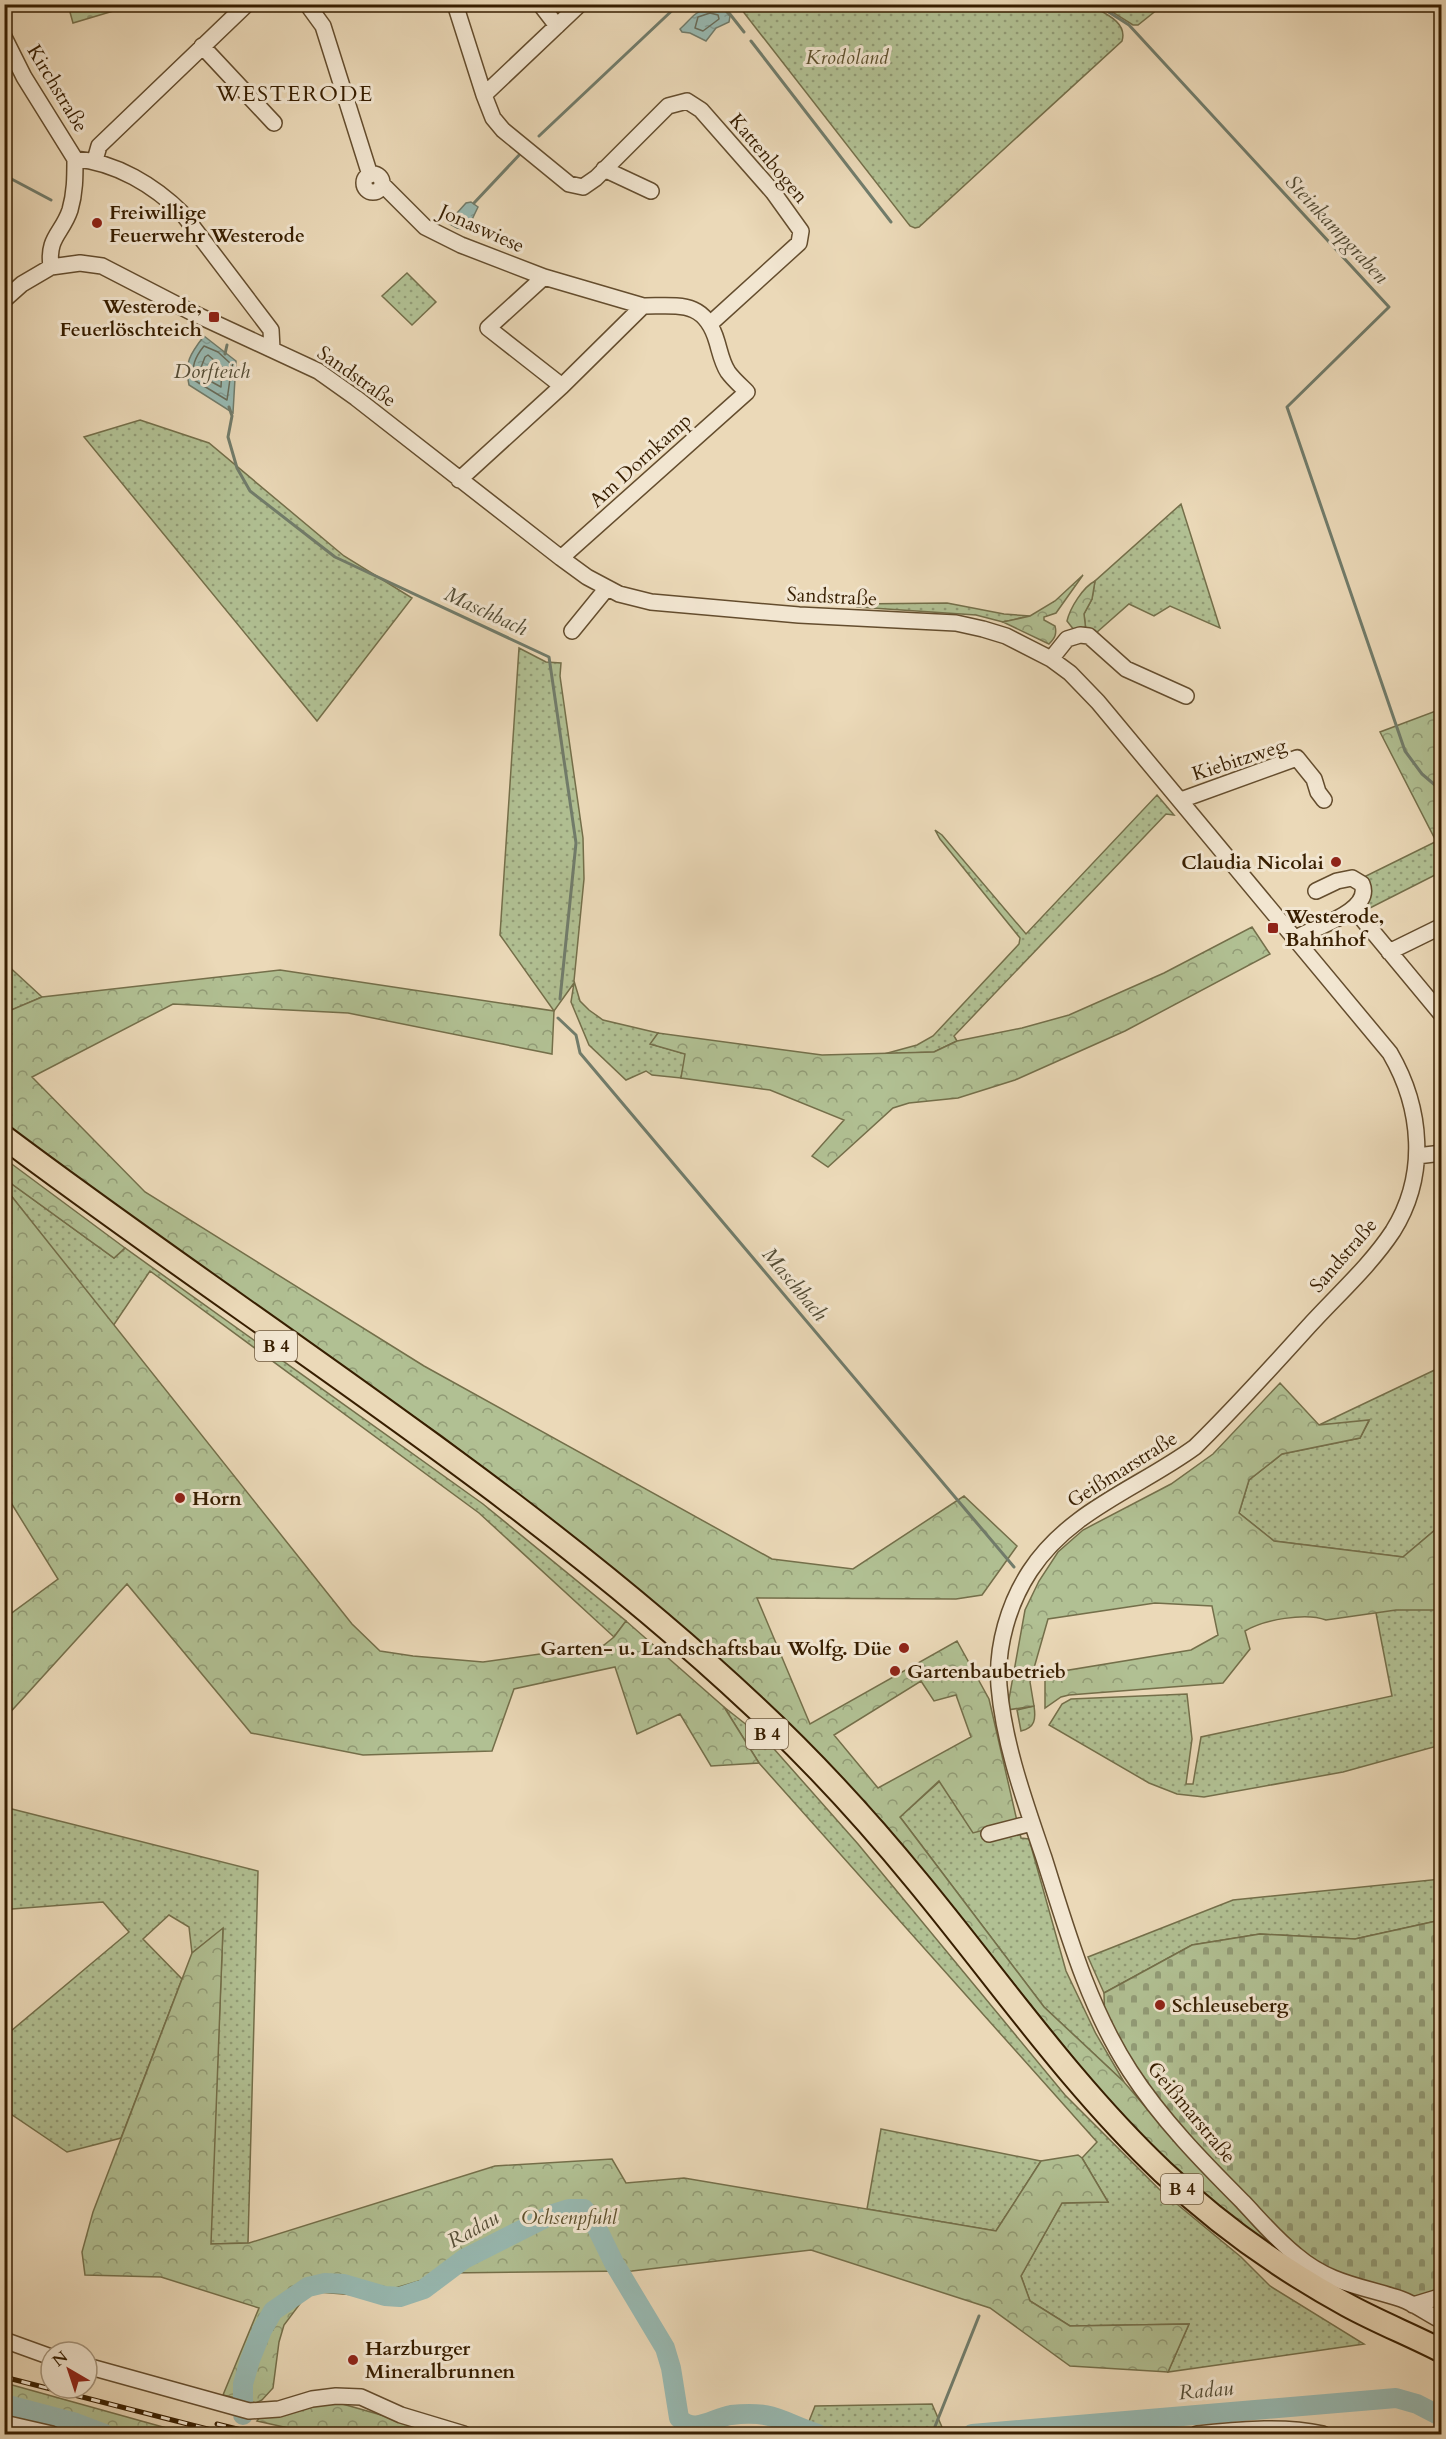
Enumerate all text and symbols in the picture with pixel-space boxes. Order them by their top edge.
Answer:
street label: Kirchstraße [21,39,94,137]
park label: Krodoland [806,44,890,71]
district label: WESTERODE [215,79,374,109]
street label: Kattenbogen [723,108,815,210]
water label: Steinkampgraben [1278,168,1395,291]
street label: Jonaswiese [432,196,529,259]
place label: Freiwillige Feuerwehr Westerode [109,199,305,249]
marker: Freiwillige Feuerwehr Westerode [90,216,104,230]
place label: Westerode, Feuerlöschteich [60,293,203,343]
marker: Westerode, Feuerlöschteich [207,310,221,324]
street label: Sandstraße [312,339,402,413]
water label: Dorfteich [174,357,250,386]
street label: Am Dornkamp [583,407,697,514]
water label: Maschbach [440,580,532,643]
street label: Sandstraße [786,581,878,612]
street label: Kiebitzweg [1189,731,1290,787]
place label: Claudia Nicolai [1181,849,1324,876]
marker: Claudia Nicolai [1329,855,1343,869]
place label: Westerode, Bahnhof [1284,903,1384,953]
marker: Westerode, Bahnhof [1266,921,1280,935]
street label: Sandstraße [1303,1212,1383,1298]
water label: Maschbach [755,1241,834,1328]
road number: B 4 [255,1331,297,1361]
street label: Geißmarstraße [1062,1425,1183,1514]
place label: Horn [192,1485,242,1512]
marker: Horn [173,1491,187,1505]
place label: Garten- u. Landschaftsbau Wolfg. Düe [540,1635,892,1662]
marker: Garten- u. Landschaftsbau Wolfg. Düe [897,1641,911,1655]
place label: Gartenbaubetrieb [907,1658,1066,1685]
marker: Gartenbaubetrieb [888,1664,902,1678]
road number: B 4 [746,1719,788,1749]
place label: Schleuseberg [1172,1992,1288,2019]
marker: Schleuseberg [1153,1998,1167,2012]
street label: Geißmarstraße [1141,2056,1242,2169]
road number: B 4 [1161,2174,1203,2204]
water label: Radau [442,2203,505,2255]
park label: Ochsenpfuhl [521,2204,618,2231]
place label: Harzburger Mineralbrunnen [365,2335,515,2385]
north arrow [39,2340,99,2400]
text: N [48,2346,73,2372]
marker: Harzburger Mineralbrunnen [346,2353,360,2367]
water label: Radau [1177,2374,1235,2407]

